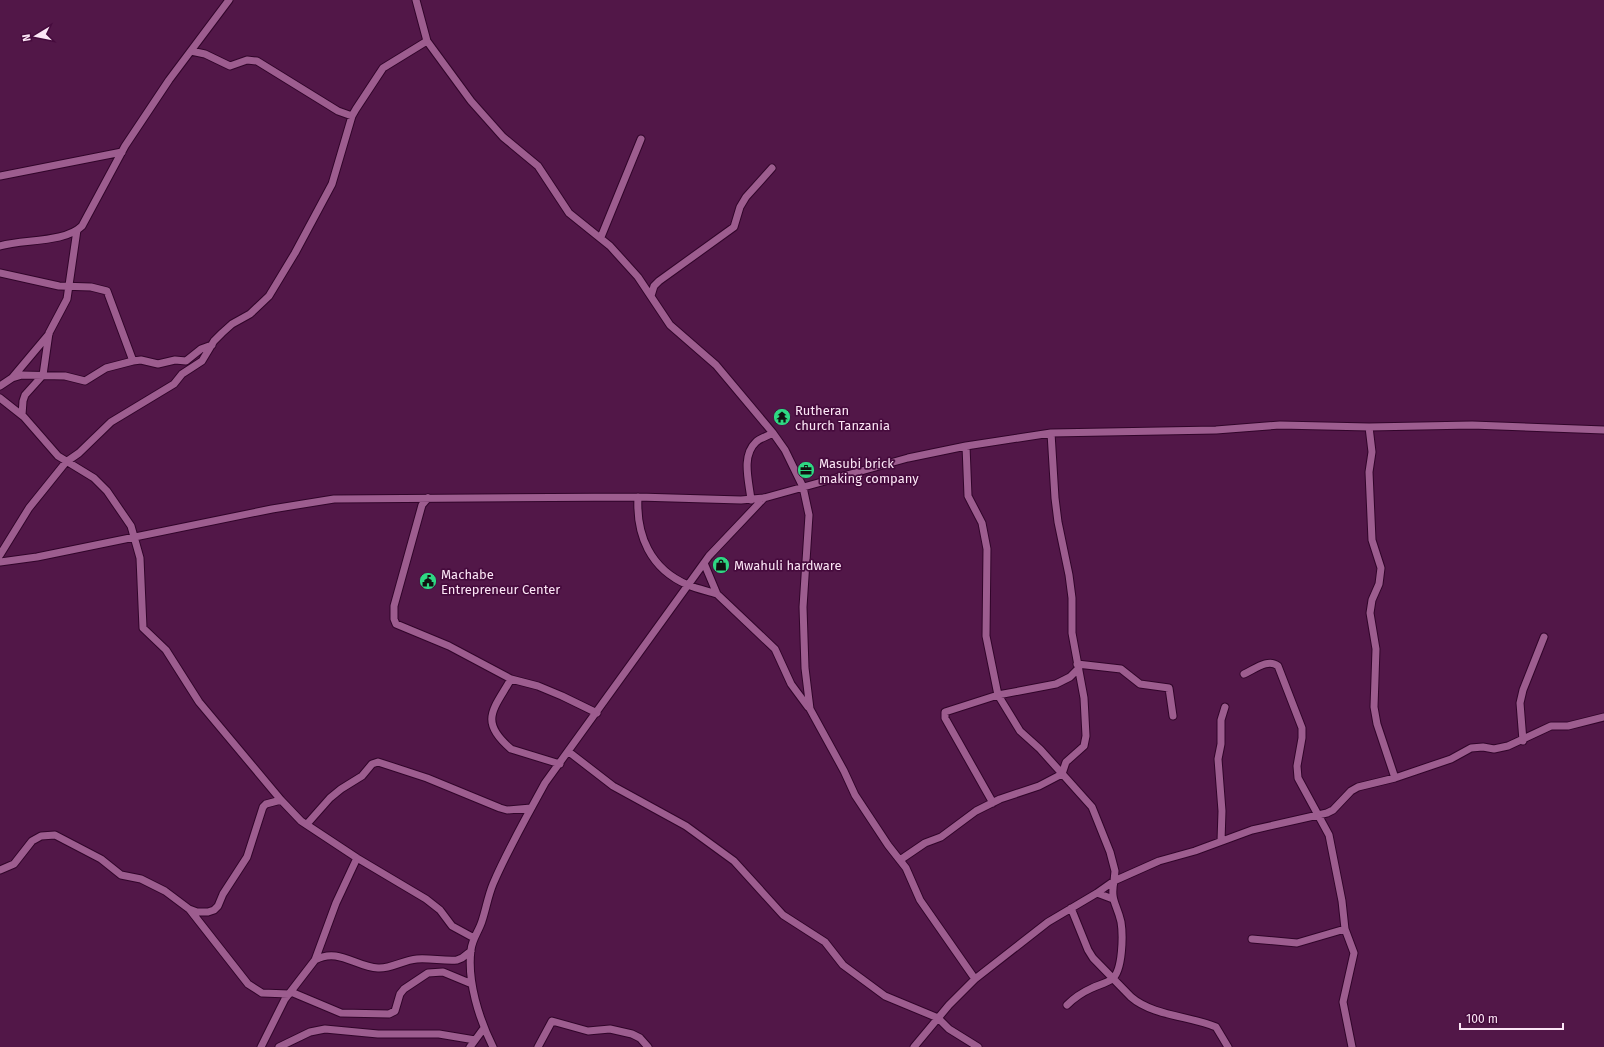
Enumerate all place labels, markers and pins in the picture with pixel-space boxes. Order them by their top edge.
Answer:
place label: Rutheran church Tanzania [795,403,890,433]
temple icon: Rutheran church Tanzania [772,407,792,427]
place label: Masubi brick making company [819,456,919,486]
office icon: Masubi brick making company [796,460,816,480]
shop icon: Mwahuli hardware [711,555,731,575]
place label: Mwahuli hardware [734,558,842,573]
place label: Machabe Entrepreneur Center [441,567,560,597]
public building icon: Machabe Entrepreneur Center [418,571,438,591]

